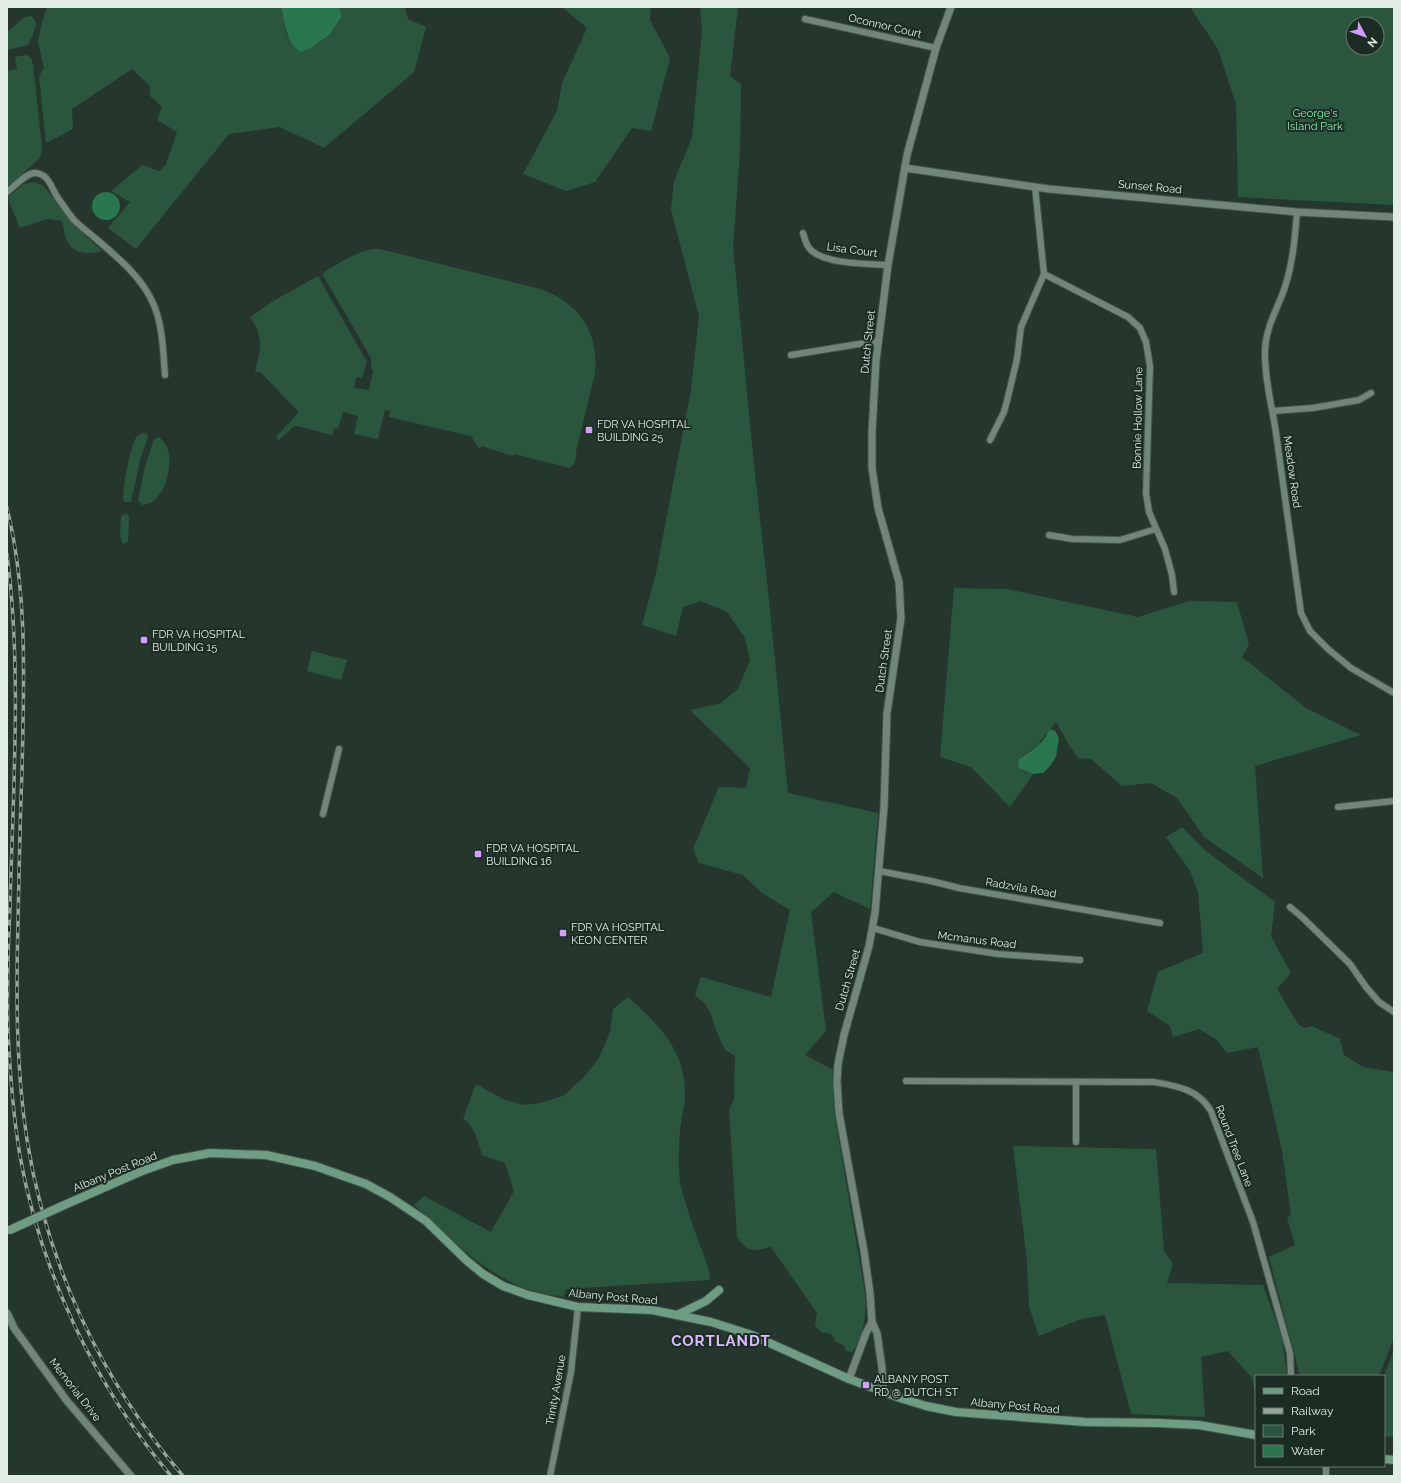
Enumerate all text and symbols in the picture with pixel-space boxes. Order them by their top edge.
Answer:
street label: Oconnor Court [847,11,923,41]
north arrow [1345,16,1385,56]
text: N [1365,35,1380,50]
park label: George's Island Park [1287,107,1343,133]
street label: Sunset Road [1117,178,1183,196]
street label: Lisa Court [826,240,879,260]
street label: Dutch Street [858,309,878,374]
street label: Bonnie Hollow Lane [1131,366,1145,469]
place label: FDR VA HOSPITAL BUILDING 25 [597,418,691,444]
marker: FDR VA HOSPITAL BUILDING 25 [584,425,594,435]
street label: Meadow Road [1280,435,1304,509]
place label: FDR VA HOSPITAL BUILDING 15 [152,628,246,654]
street label: Dutch Street [873,628,895,693]
marker: FDR VA HOSPITAL BUILDING 15 [139,635,149,645]
place label: FDR VA HOSPITAL BUILDING 16 [486,842,580,868]
marker: FDR VA HOSPITAL BUILDING 16 [473,849,483,859]
street label: Radzvila Road [985,875,1058,901]
place label: FDR VA HOSPITAL KEON CENTER [571,921,665,947]
marker: FDR VA HOSPITAL KEON CENTER [558,928,568,938]
street label: Mcmanus Road [937,929,1017,951]
street label: Dutch Street [833,947,863,1012]
street label: Round Tree Lane [1212,1103,1256,1189]
street label: Albany Post Road [71,1149,159,1195]
street label: Albany Post Road [568,1287,658,1307]
district label: CORTLANDT [671,1332,771,1350]
street label: Trinity Avenue [543,1353,569,1426]
street label: Memorial Drive [46,1356,104,1425]
place label: ALBANY POST RD @ DUTCH ST [874,1373,959,1399]
legend [1255,1375,1385,1467]
marker: ALBANY POST RD @ DUTCH ST [861,1380,871,1390]
text: Road [1291,1384,1320,1398]
street label: Albany Post Road [970,1396,1060,1416]
text: Railway [1291,1404,1334,1418]
text: Park [1291,1424,1316,1438]
text: Water [1291,1444,1325,1458]

